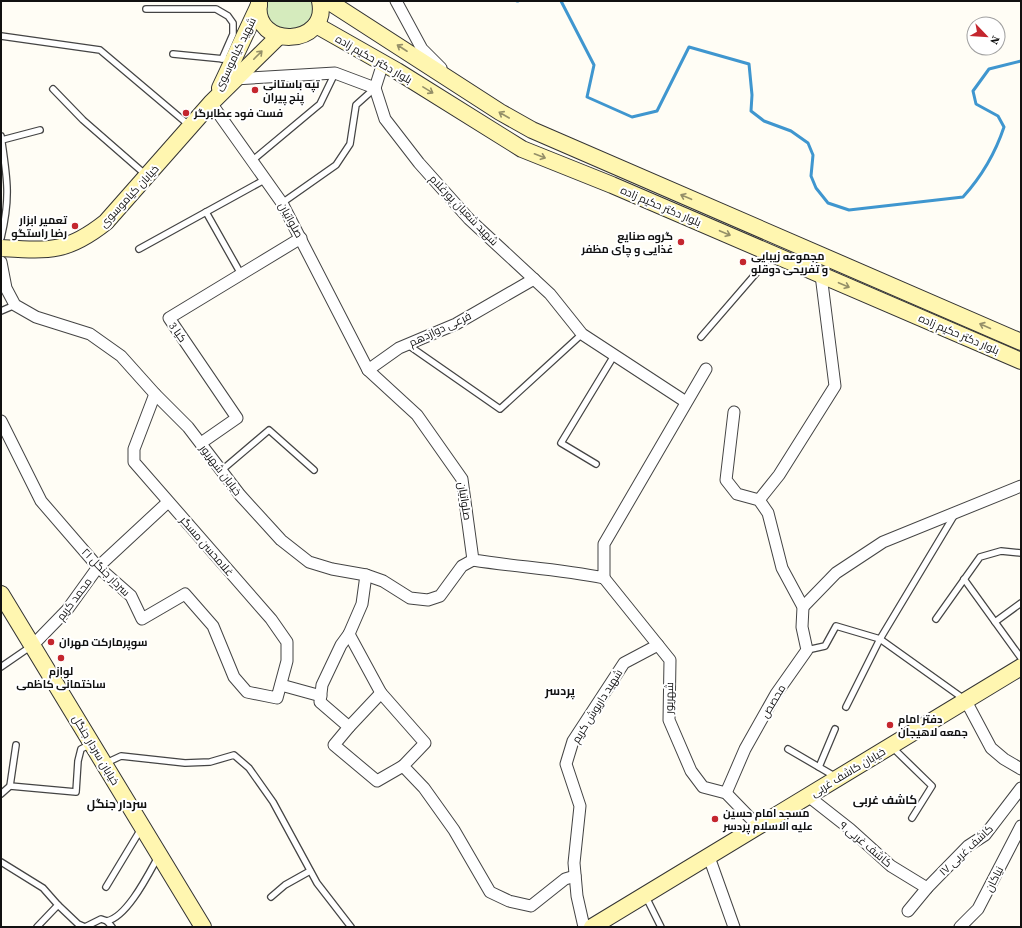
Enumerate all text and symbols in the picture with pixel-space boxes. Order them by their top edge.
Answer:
street label: شهید کیاموسوی [211,15,260,94]
north arrow [966,16,1006,56]
street label: بلوار دکتر حکیم زاده [333,31,415,88]
text: N [986,33,1003,47]
one-way arrow [396,44,408,52]
one-way arrow [253,50,263,60]
place label: تپه باستانی پنج پیران [263,77,321,106]
marker: تپه باستانی پنج پیران [250,85,260,95]
one-way arrow [422,87,434,95]
place label: فست فود عطابرگر [193,106,283,121]
marker: فست فود عطابرگر [181,108,191,118]
one-way arrow [498,110,510,118]
one-way arrow [534,153,546,161]
street label: خیابان کیاموسوی [96,162,162,231]
street label: شهید شعبان پورغلام [426,172,501,249]
street label: بلوار دکتر حکیم زاده [618,183,704,230]
one-way arrow [680,193,692,200]
street label: صلواتیان [275,200,306,241]
place label: تعمیر ابزار رضا راستگو [11,213,68,241]
marker: تعمیر ابزار رضا راستگو [70,221,80,231]
place label: گروه صنایع غذایی و چای مظفر [580,229,673,258]
one-way arrow [718,230,730,238]
marker: گروه صنایع غذایی و چای مظفر [676,237,686,247]
place label: مجموعه زیبایی و تفریحی دوقلو [751,249,828,277]
marker: مجموعه زیبایی و تفریحی دوقلو [738,257,748,267]
one-way arrow [838,282,850,289]
street label: فرعی دوازدهم [407,308,474,350]
street label: بلوار دکتر حکیم زاده [916,311,1002,358]
street label: کیا 3 [165,319,190,345]
one-way arrow [980,322,992,329]
street label: خیابان شهریور [196,441,245,499]
street label: صلواتیان [454,481,475,521]
street label: غلامحسن مسگر [176,512,237,579]
street label: سردار جنگل ۲۱ [78,545,133,600]
street label: محمد کریم [53,575,95,624]
place label: سوپرمارکت مهران [59,635,148,651]
marker: سوپرمارکت مهران [46,637,56,647]
marker: لوازم ساختمانی کاظمی [56,653,66,663]
place label: لوازم ساختمانی کاظمی [16,664,106,692]
street label: شهید داریوش کریم [569,666,626,746]
street label: شهریور [662,682,677,715]
street label: محصص [758,682,789,721]
district label: پردسر [544,683,576,700]
street label: خیابان سردار جنگل [69,712,122,788]
place label: دفتر امام جمعه لاهیجان [898,712,968,740]
marker: دفتر امام جمعه لاهیجان [885,720,895,730]
street label: خیابان کاشف غربی [808,745,888,799]
district label: کاشف غربی [853,793,917,807]
district label: سردار جنگل [87,796,147,812]
place label: مسجد امام حسین علیه الاسلام پردسر [722,806,813,835]
marker: مسجد امام حسین علیه الاسلام پردسر [710,814,720,824]
street label: کاشف غربی ۹ [836,818,895,871]
street label: کاشف غربی ۱۷ [936,821,997,879]
street label: نیاکان [982,864,1007,895]

